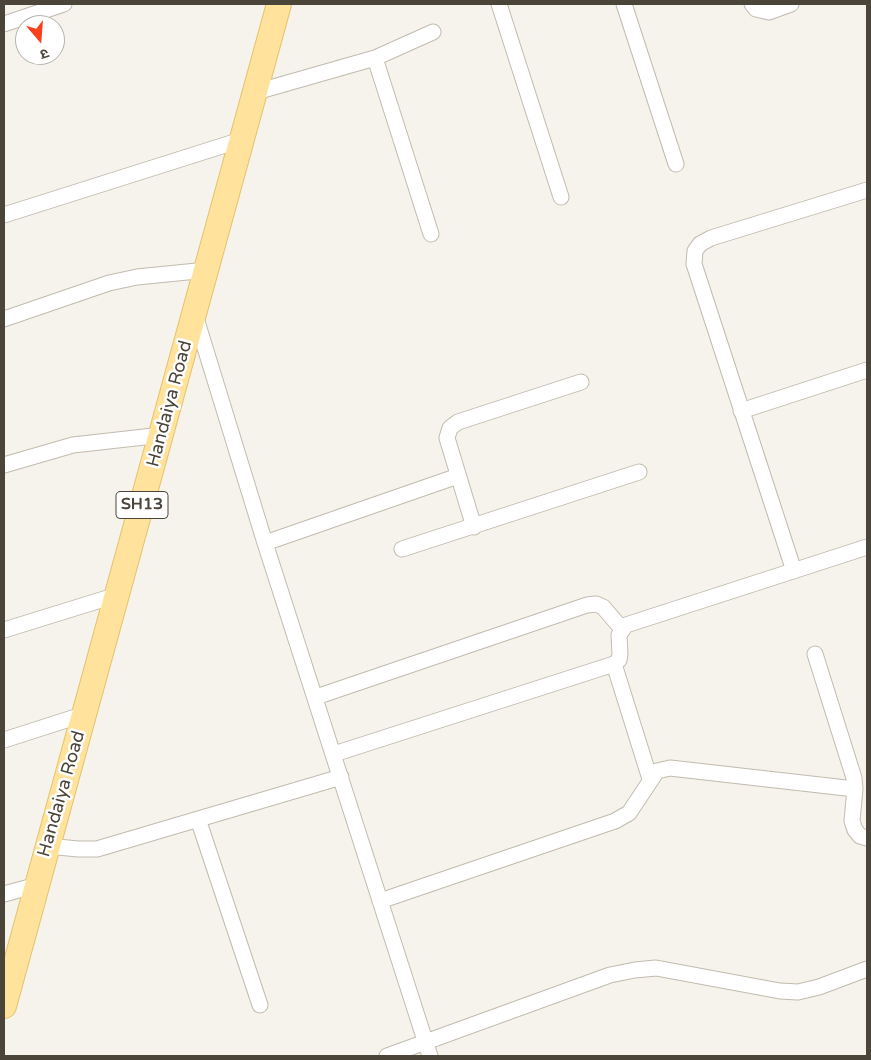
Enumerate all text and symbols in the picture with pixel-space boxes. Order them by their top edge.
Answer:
north arrow [15,15,65,65]
text: उ [38,44,51,63]
street label: Handaiya Road [143,338,197,470]
road number: SH13 [116,492,168,518]
street label: Handaiya Road [34,728,90,860]

